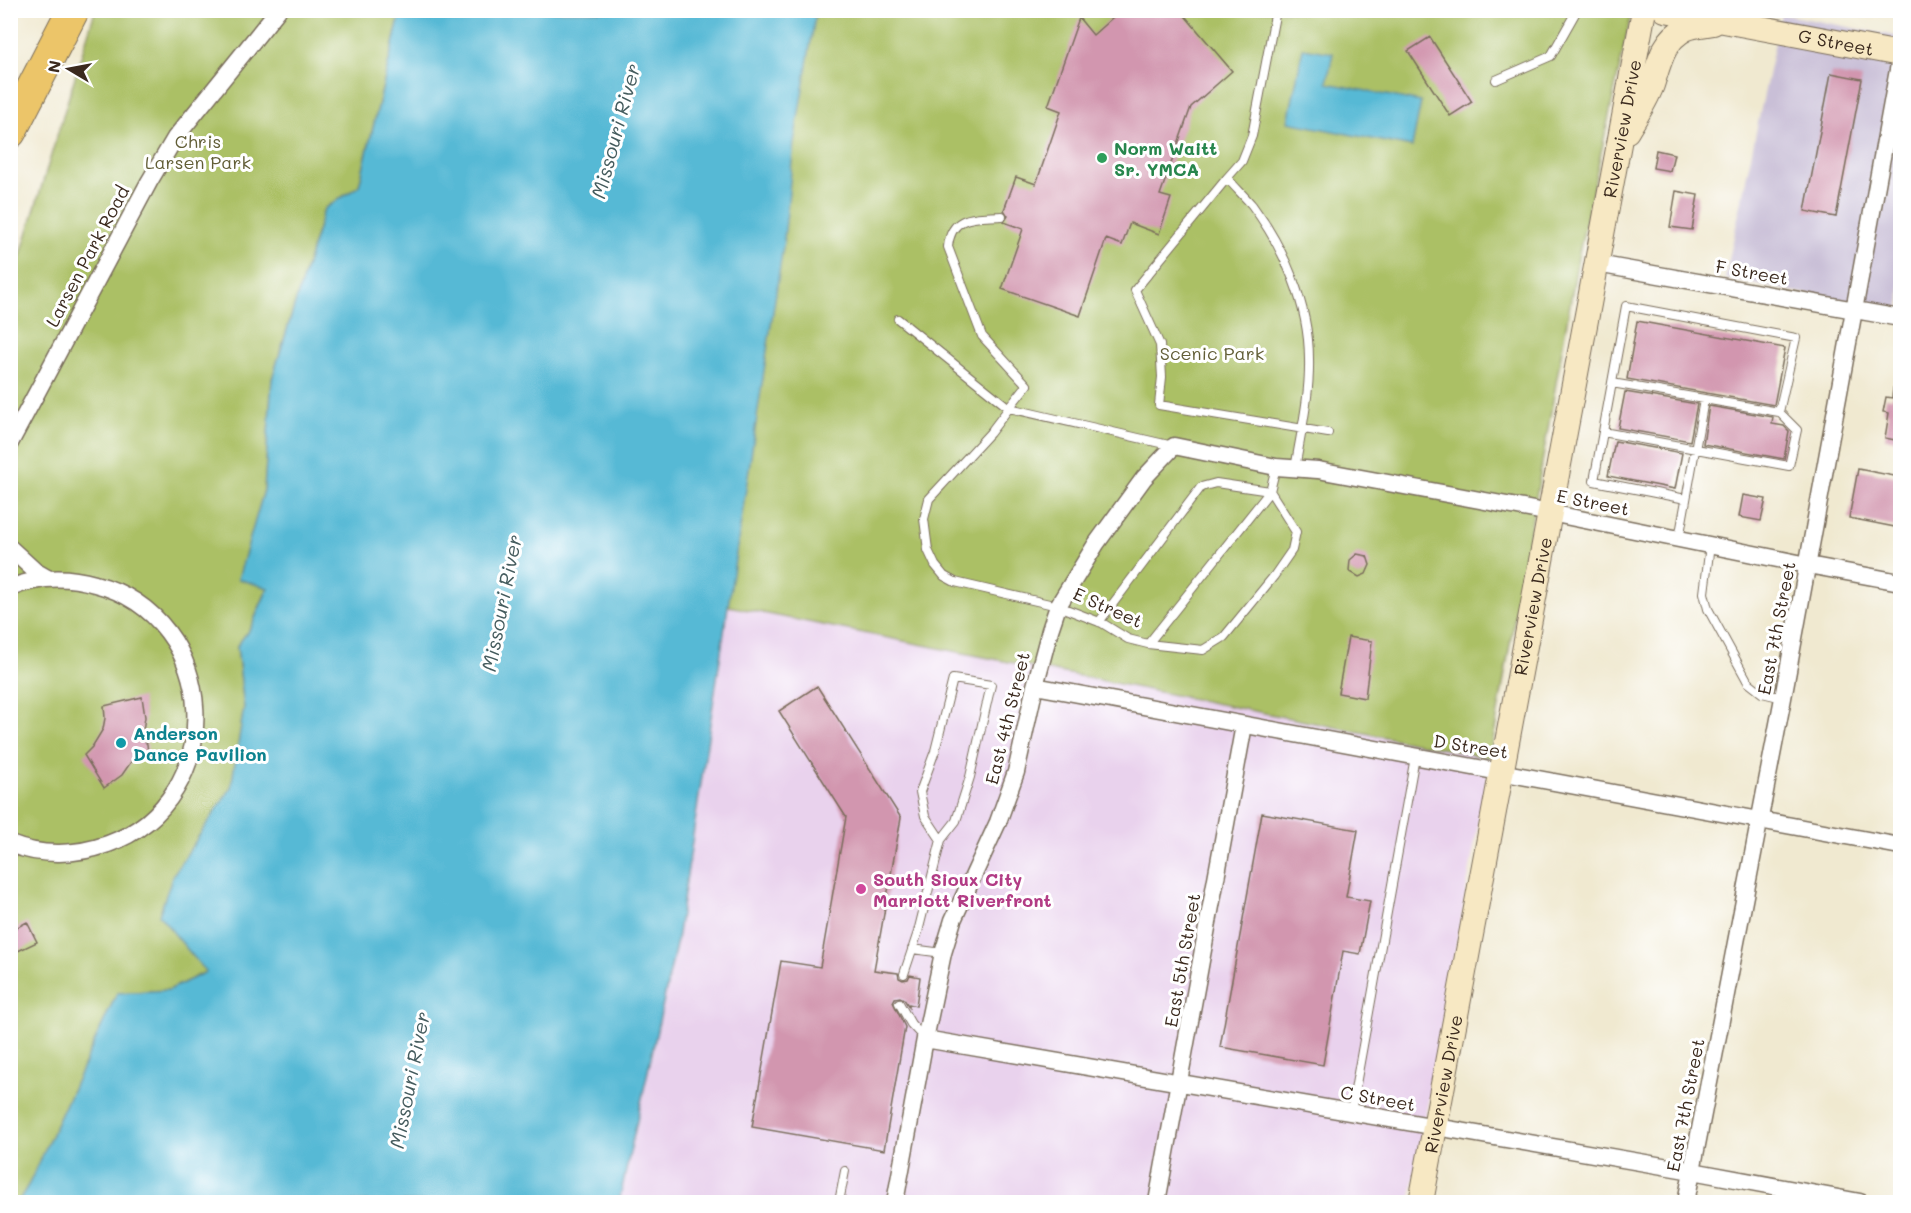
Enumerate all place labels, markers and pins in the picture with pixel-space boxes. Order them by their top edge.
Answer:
place label: Norm Waitt Sr. YMCA [1114,136,1217,181]
marker: Norm Waitt Sr. YMCA [1095,151,1109,165]
place label: Anderson Dance Pavilion [133,721,267,766]
marker: Anderson Dance Pavilion [114,736,128,750]
place label: South Sioux City Marriott Riverfront [873,867,1052,912]
marker: South Sioux City Marriott Riverfront [854,882,868,896]

